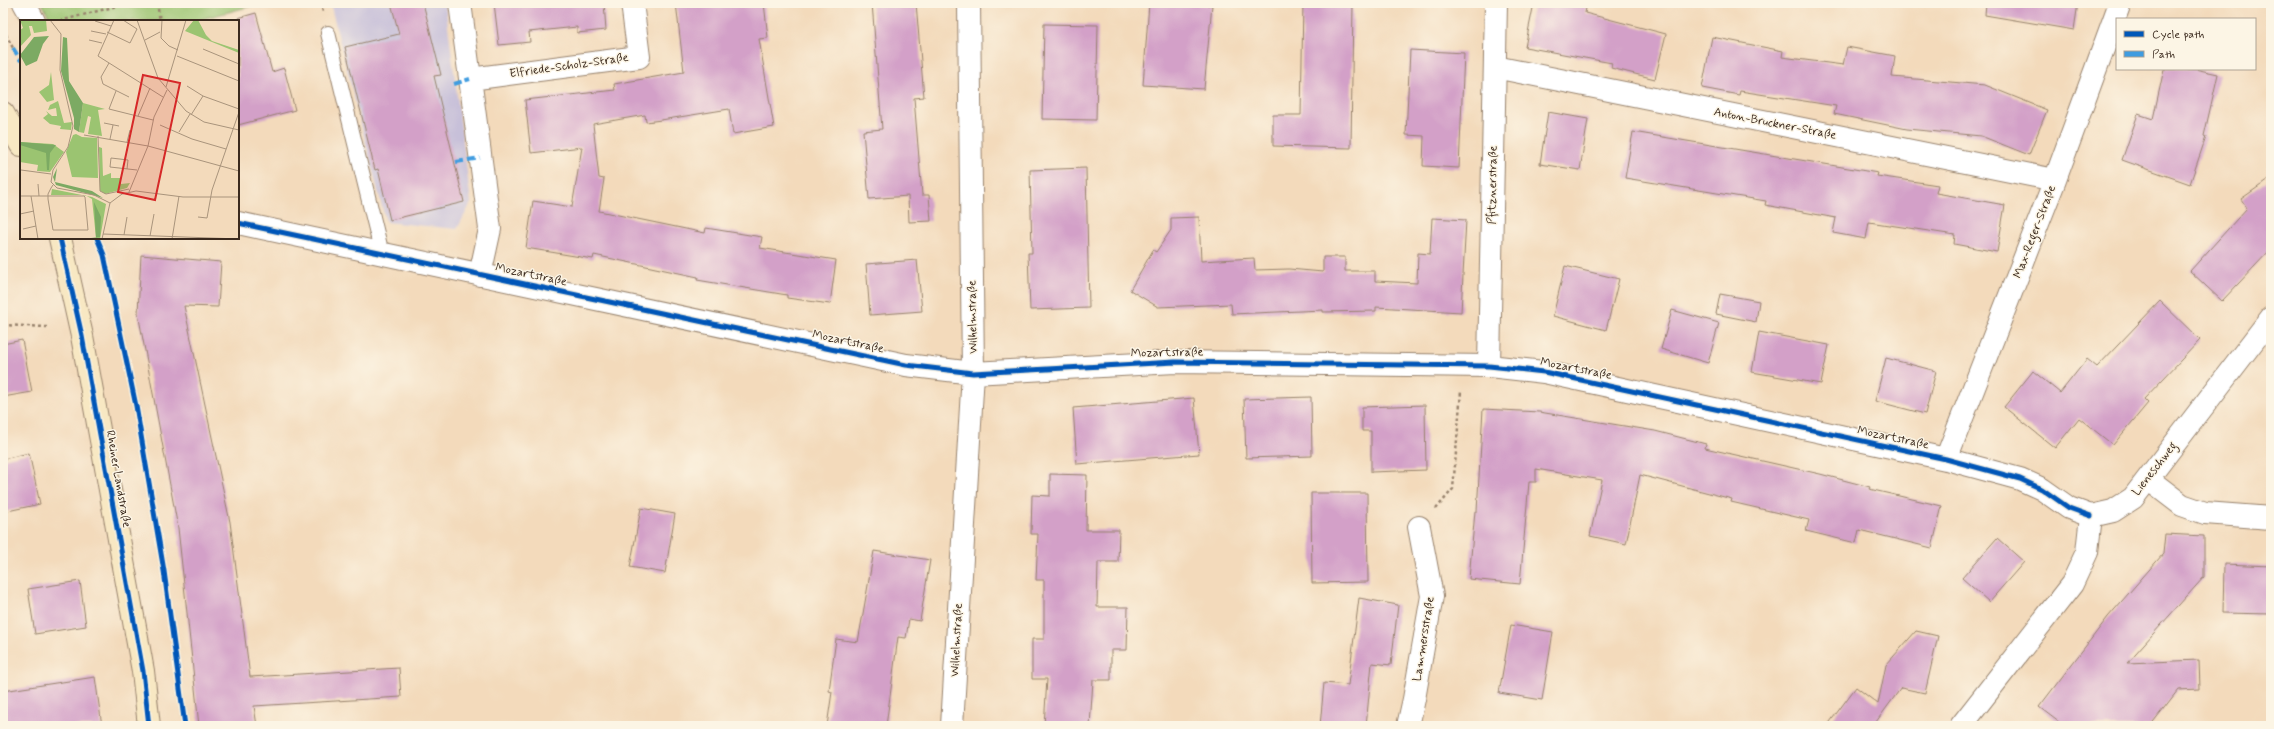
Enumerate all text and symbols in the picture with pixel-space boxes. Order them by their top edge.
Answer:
legend [2116,18,2256,70]
inset map [20,20,239,239]
text: Cycle path [2152,27,2204,43]
text: Path [2152,47,2175,63]
street label: Elfriede-Scholz-Straße [509,50,630,82]
street label: Anton-Bruckner-Straße [1712,104,1838,144]
street label: Pfitznerstraße [1484,145,1502,225]
street label: Max-Reger-Straße [2010,183,2061,281]
street label: Mozartstraße [494,260,568,290]
street label: Wilhelmstraße [964,280,982,354]
street label: Mozartstraße [811,327,885,357]
street label: Mozartstraße [1131,344,1204,362]
street label: Mozartstraße [1539,354,1613,384]
street label: Mozartstraße [1856,423,1930,453]
street label: Rheiner Landstraße [102,429,134,529]
street label: Lieneschweg [2129,438,2182,500]
street label: Lammersstraße [1409,595,1439,683]
street label: Wilhelmstraße [947,603,967,677]

